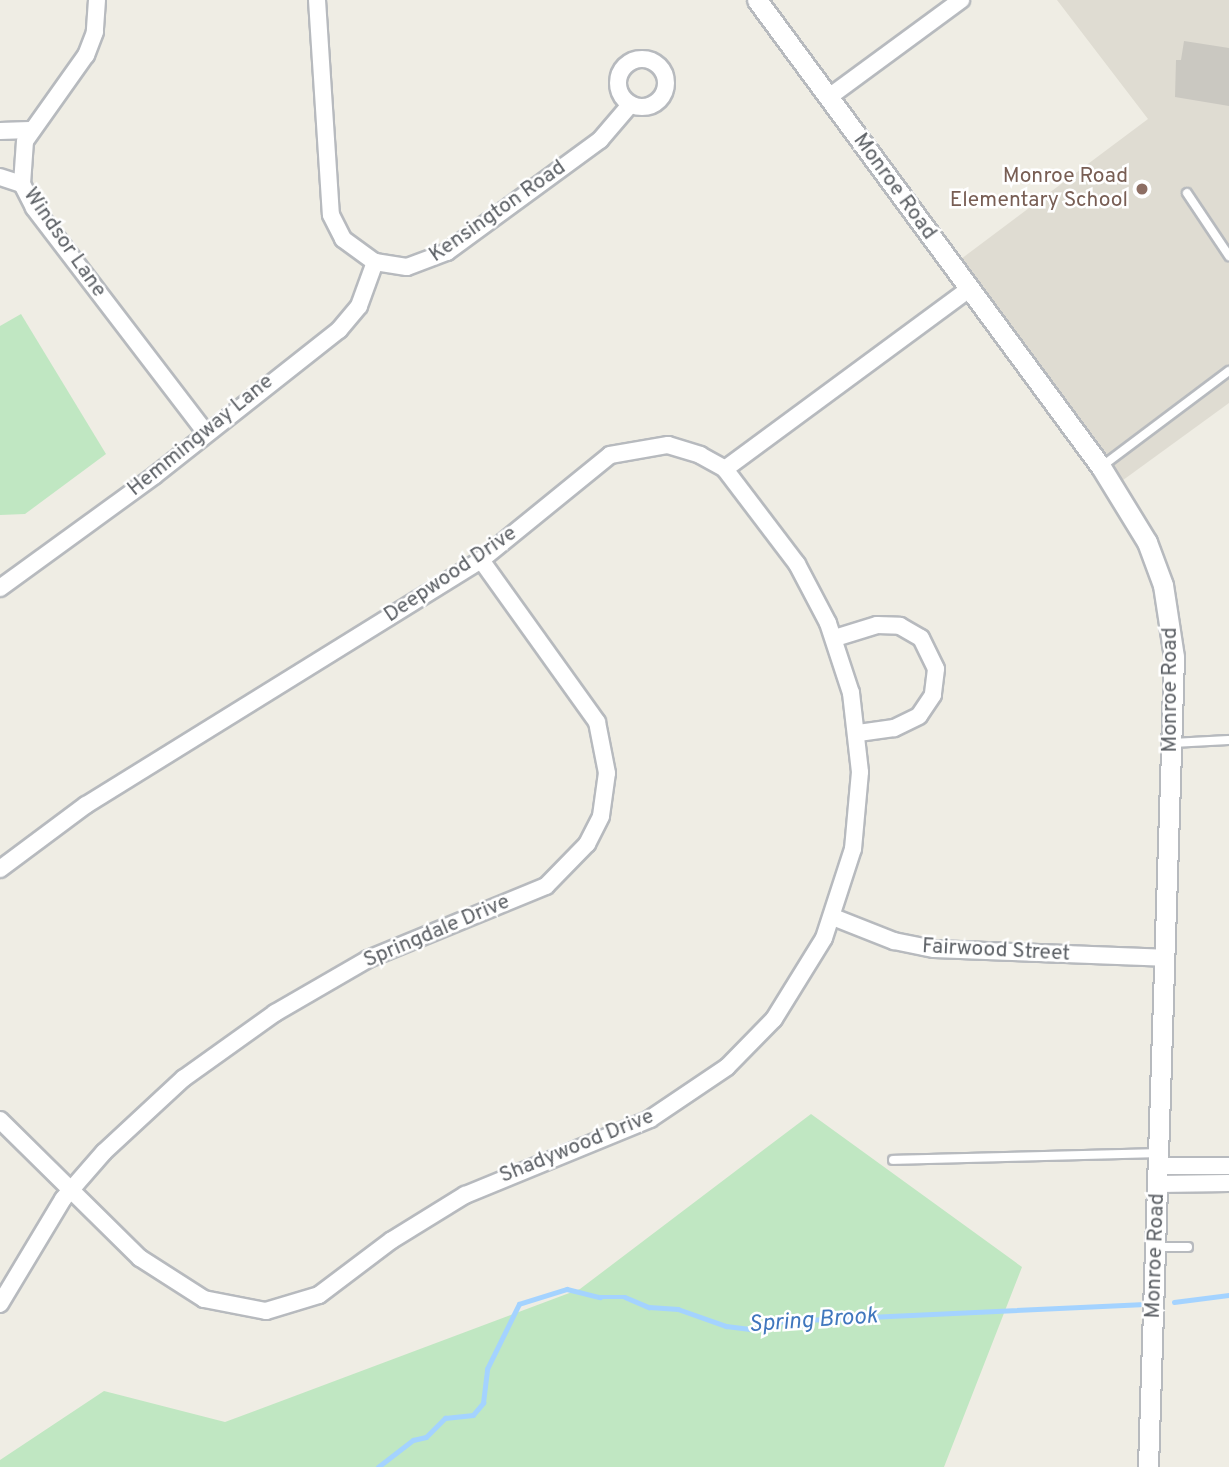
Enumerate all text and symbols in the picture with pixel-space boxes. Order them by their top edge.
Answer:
street label: Monroe Road [847,129,941,245]
street label: Kensington Road [425,156,571,268]
place label: Monroe Road Elementary School [950,164,1128,214]
marker: Monroe Road Elementary School [1134,181,1150,197]
street label: Windsor Lane [17,183,111,303]
street label: Hemmingway Lane [123,370,279,502]
street label: Deepwood Drive [380,521,522,629]
street label: Monroe Road [1158,627,1184,753]
street label: Springdale Drive [360,890,514,974]
street label: Fairwood Street [921,935,1071,967]
street label: Shadywood Drive [496,1105,658,1189]
street label: Monroe Road [1141,1193,1171,1319]
water label: Spring Brook [748,1304,878,1340]

